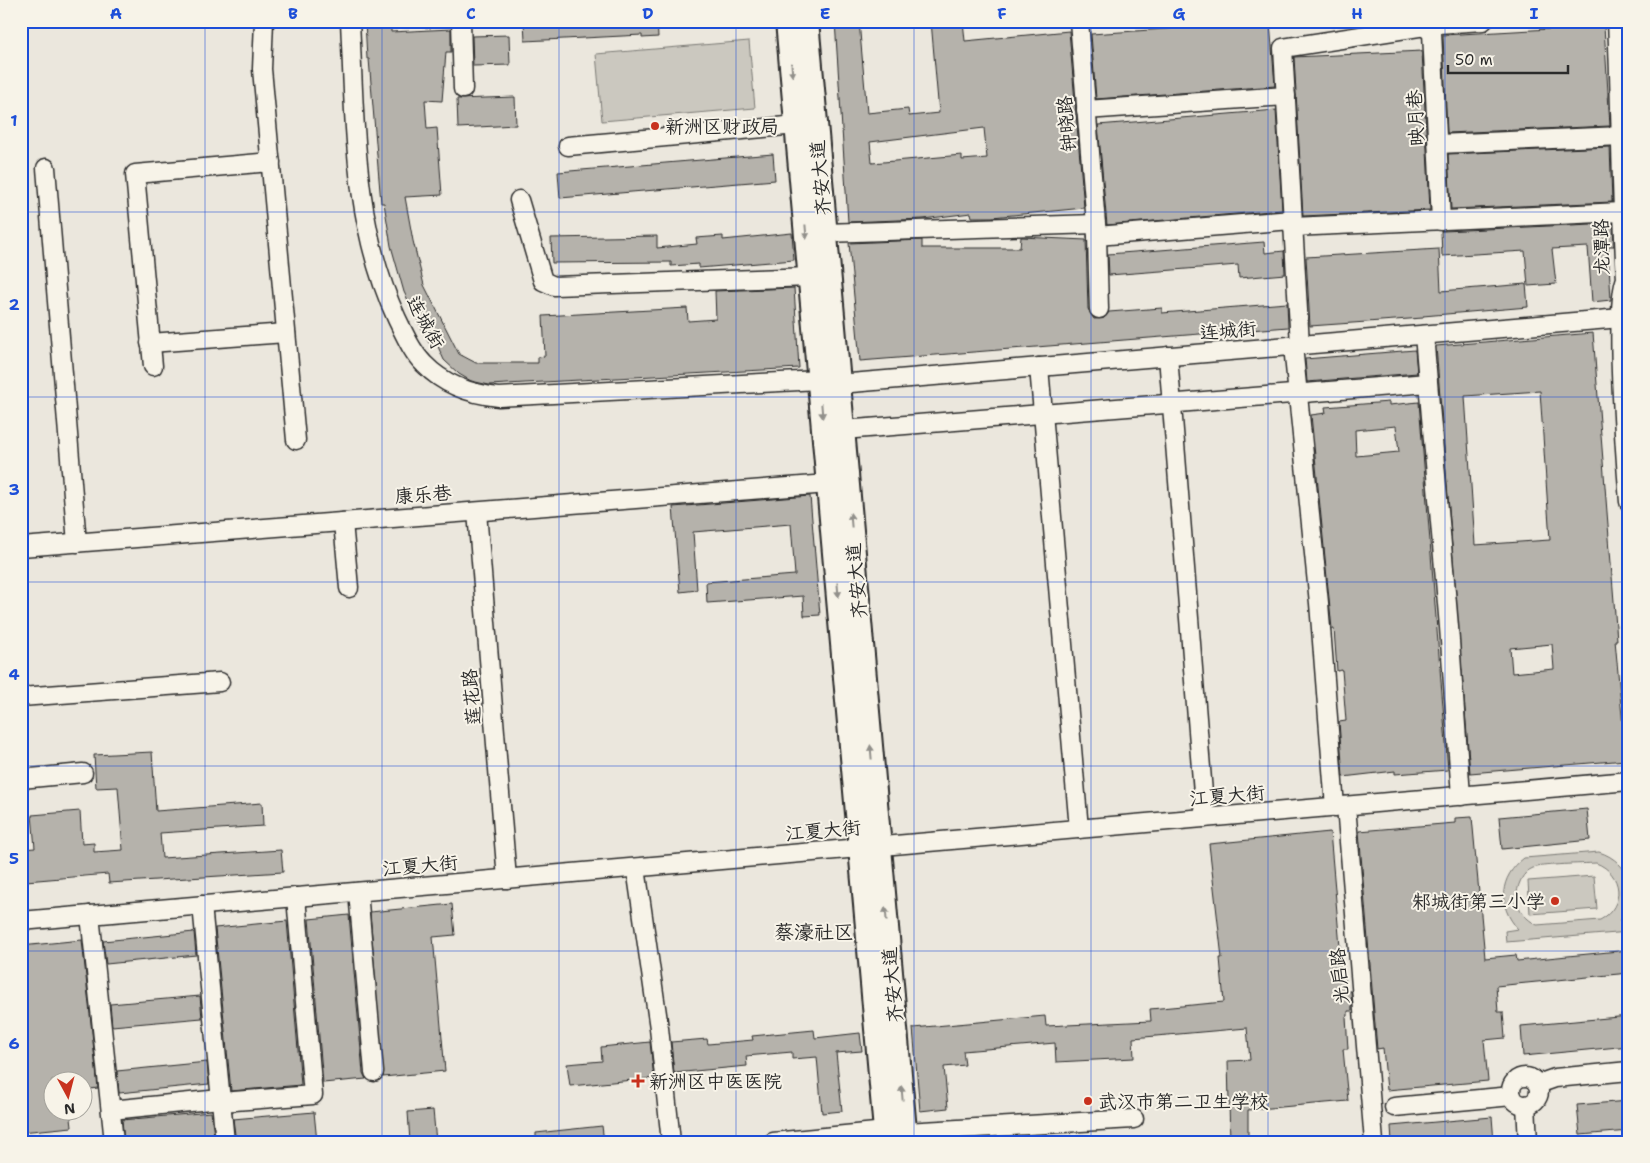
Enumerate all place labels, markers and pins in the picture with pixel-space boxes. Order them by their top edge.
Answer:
place label: 新洲区财政局 [665,114,779,139]
marker: 新洲区财政局 [649,120,661,132]
place label: 邾城街第三小学 [1412,889,1545,914]
marker: 邾城街第三小学 [1549,895,1561,907]
place label: 新洲区中医医院 [649,1069,782,1094]
marker: 新洲区中医医院 [631,1074,645,1088]
place label: 武汉市第二卫生学校 [1098,1089,1269,1114]
marker: 武汉市第二卫生学校 [1082,1095,1094,1107]

